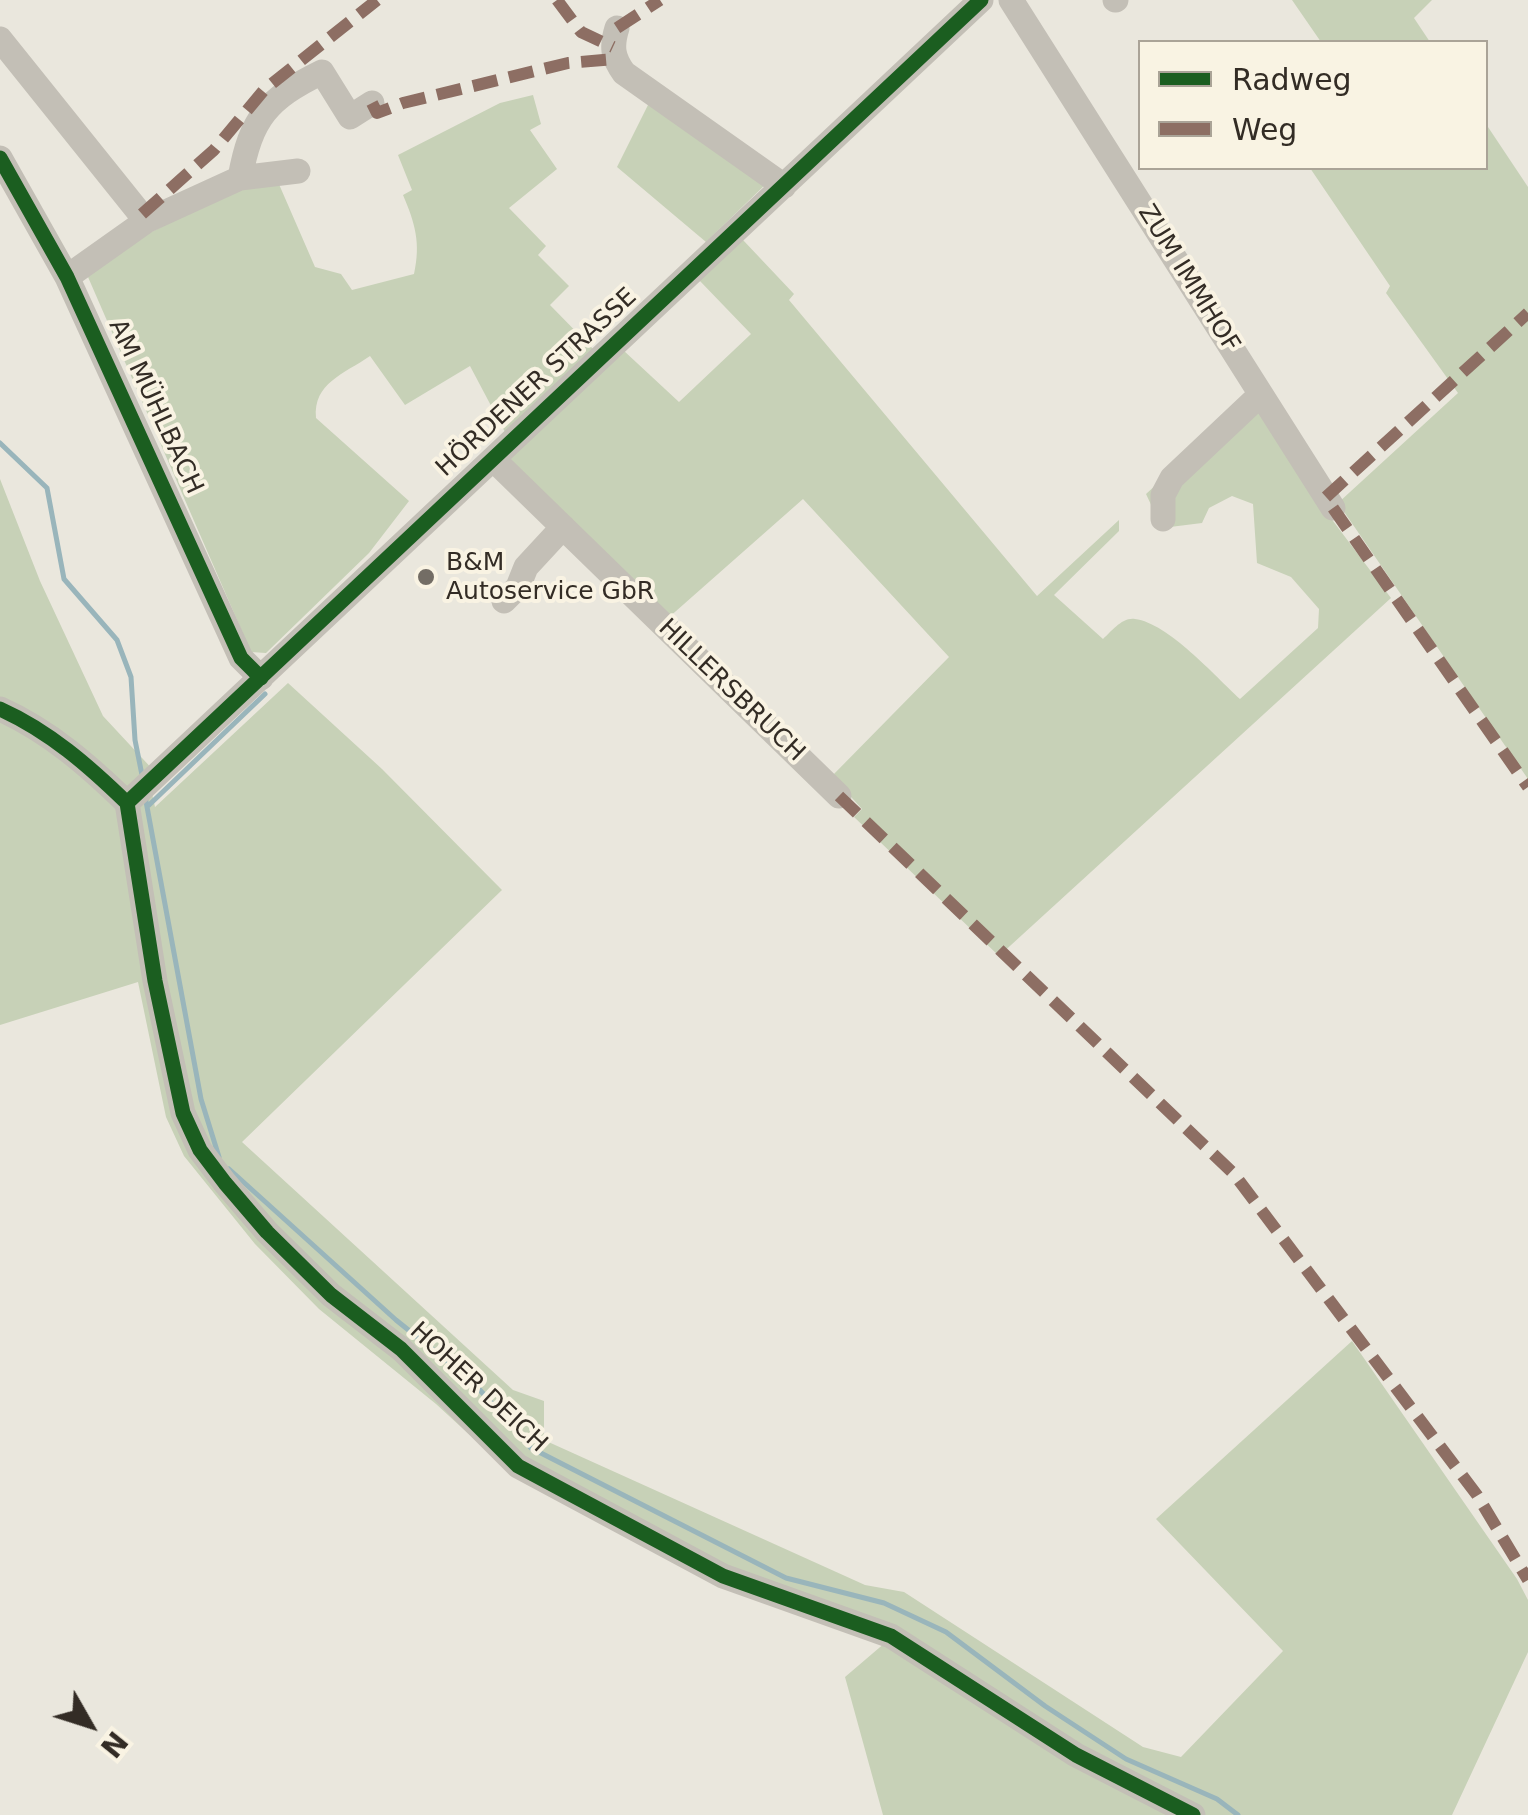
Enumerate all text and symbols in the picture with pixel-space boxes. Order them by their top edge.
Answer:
legend [1138,40,1488,170]
text: Radweg [1232,62,1352,97]
text: Weg [1232,112,1297,147]
street label: ZUM IMMHOF [1131,200,1245,358]
street label: HÖRDENER STRASSE [431,282,643,484]
street label: AM MÜHLBACH [101,315,209,499]
place label: B&M Autoservice GbR [446,548,654,607]
marker: B&M Autoservice GbR [415,566,437,588]
street label: HILLERSBRUCH [651,613,811,769]
street label: HOHER DEICH [403,1317,553,1459]
north arrow [40,1675,140,1775]
text: N [94,1725,134,1764]

